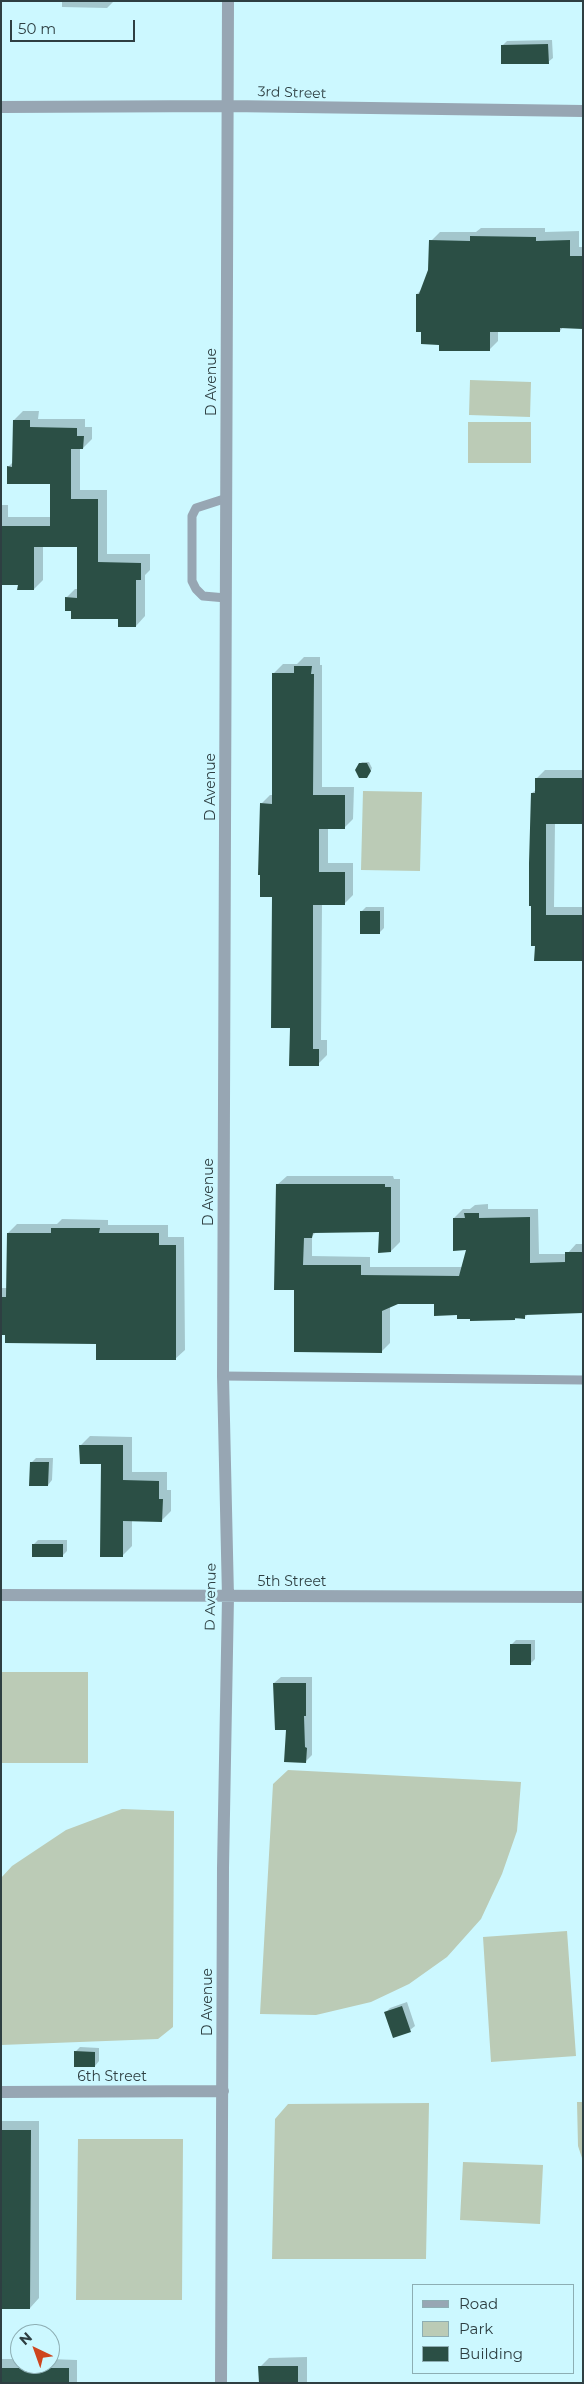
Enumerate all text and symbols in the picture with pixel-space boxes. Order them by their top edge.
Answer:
scale bar [12,10,138,42]
text: 50 m [18,19,56,38]
street label: 3rd Street [257,83,327,103]
street label: D Avenue [204,348,220,416]
street label: D Avenue [203,753,219,821]
street label: D Avenue [201,1158,217,1226]
street label: D Avenue [202,1563,220,1631]
street label: 5th Street [257,1574,327,1590]
street label: D Avenue [200,1968,216,2036]
street label: 6th Street [77,2069,147,2085]
legend [412,2284,574,2374]
text: Road [459,2294,498,2313]
text: Park [459,2319,493,2338]
north arrow [10,2324,60,2374]
text: N [15,2328,36,2349]
text: Building [459,2344,523,2363]

